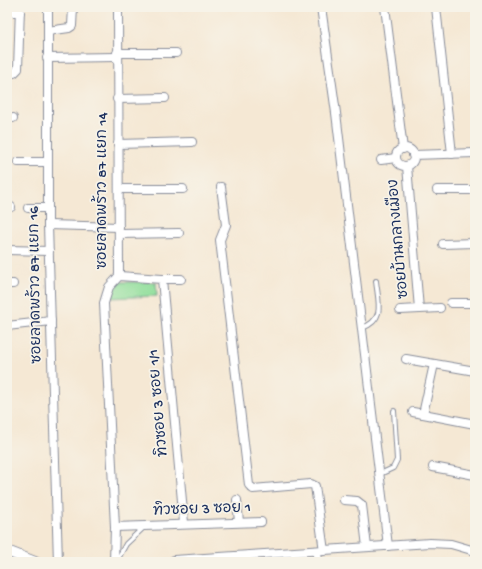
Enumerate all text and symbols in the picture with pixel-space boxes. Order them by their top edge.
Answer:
street label: ซอยลาดพร้าว 87 แยก 14 [91,112,112,270]
street label: ซอยบ้านกลางเมือง [382,178,413,300]
street label: ซอยลาดพร้าว 87 แยก 16 [23,206,46,364]
street label: ทิวซอย 3 ซอย 1/1 [143,349,173,458]
street label: ทิวซอย 3 ซอย 1 [153,497,251,521]

